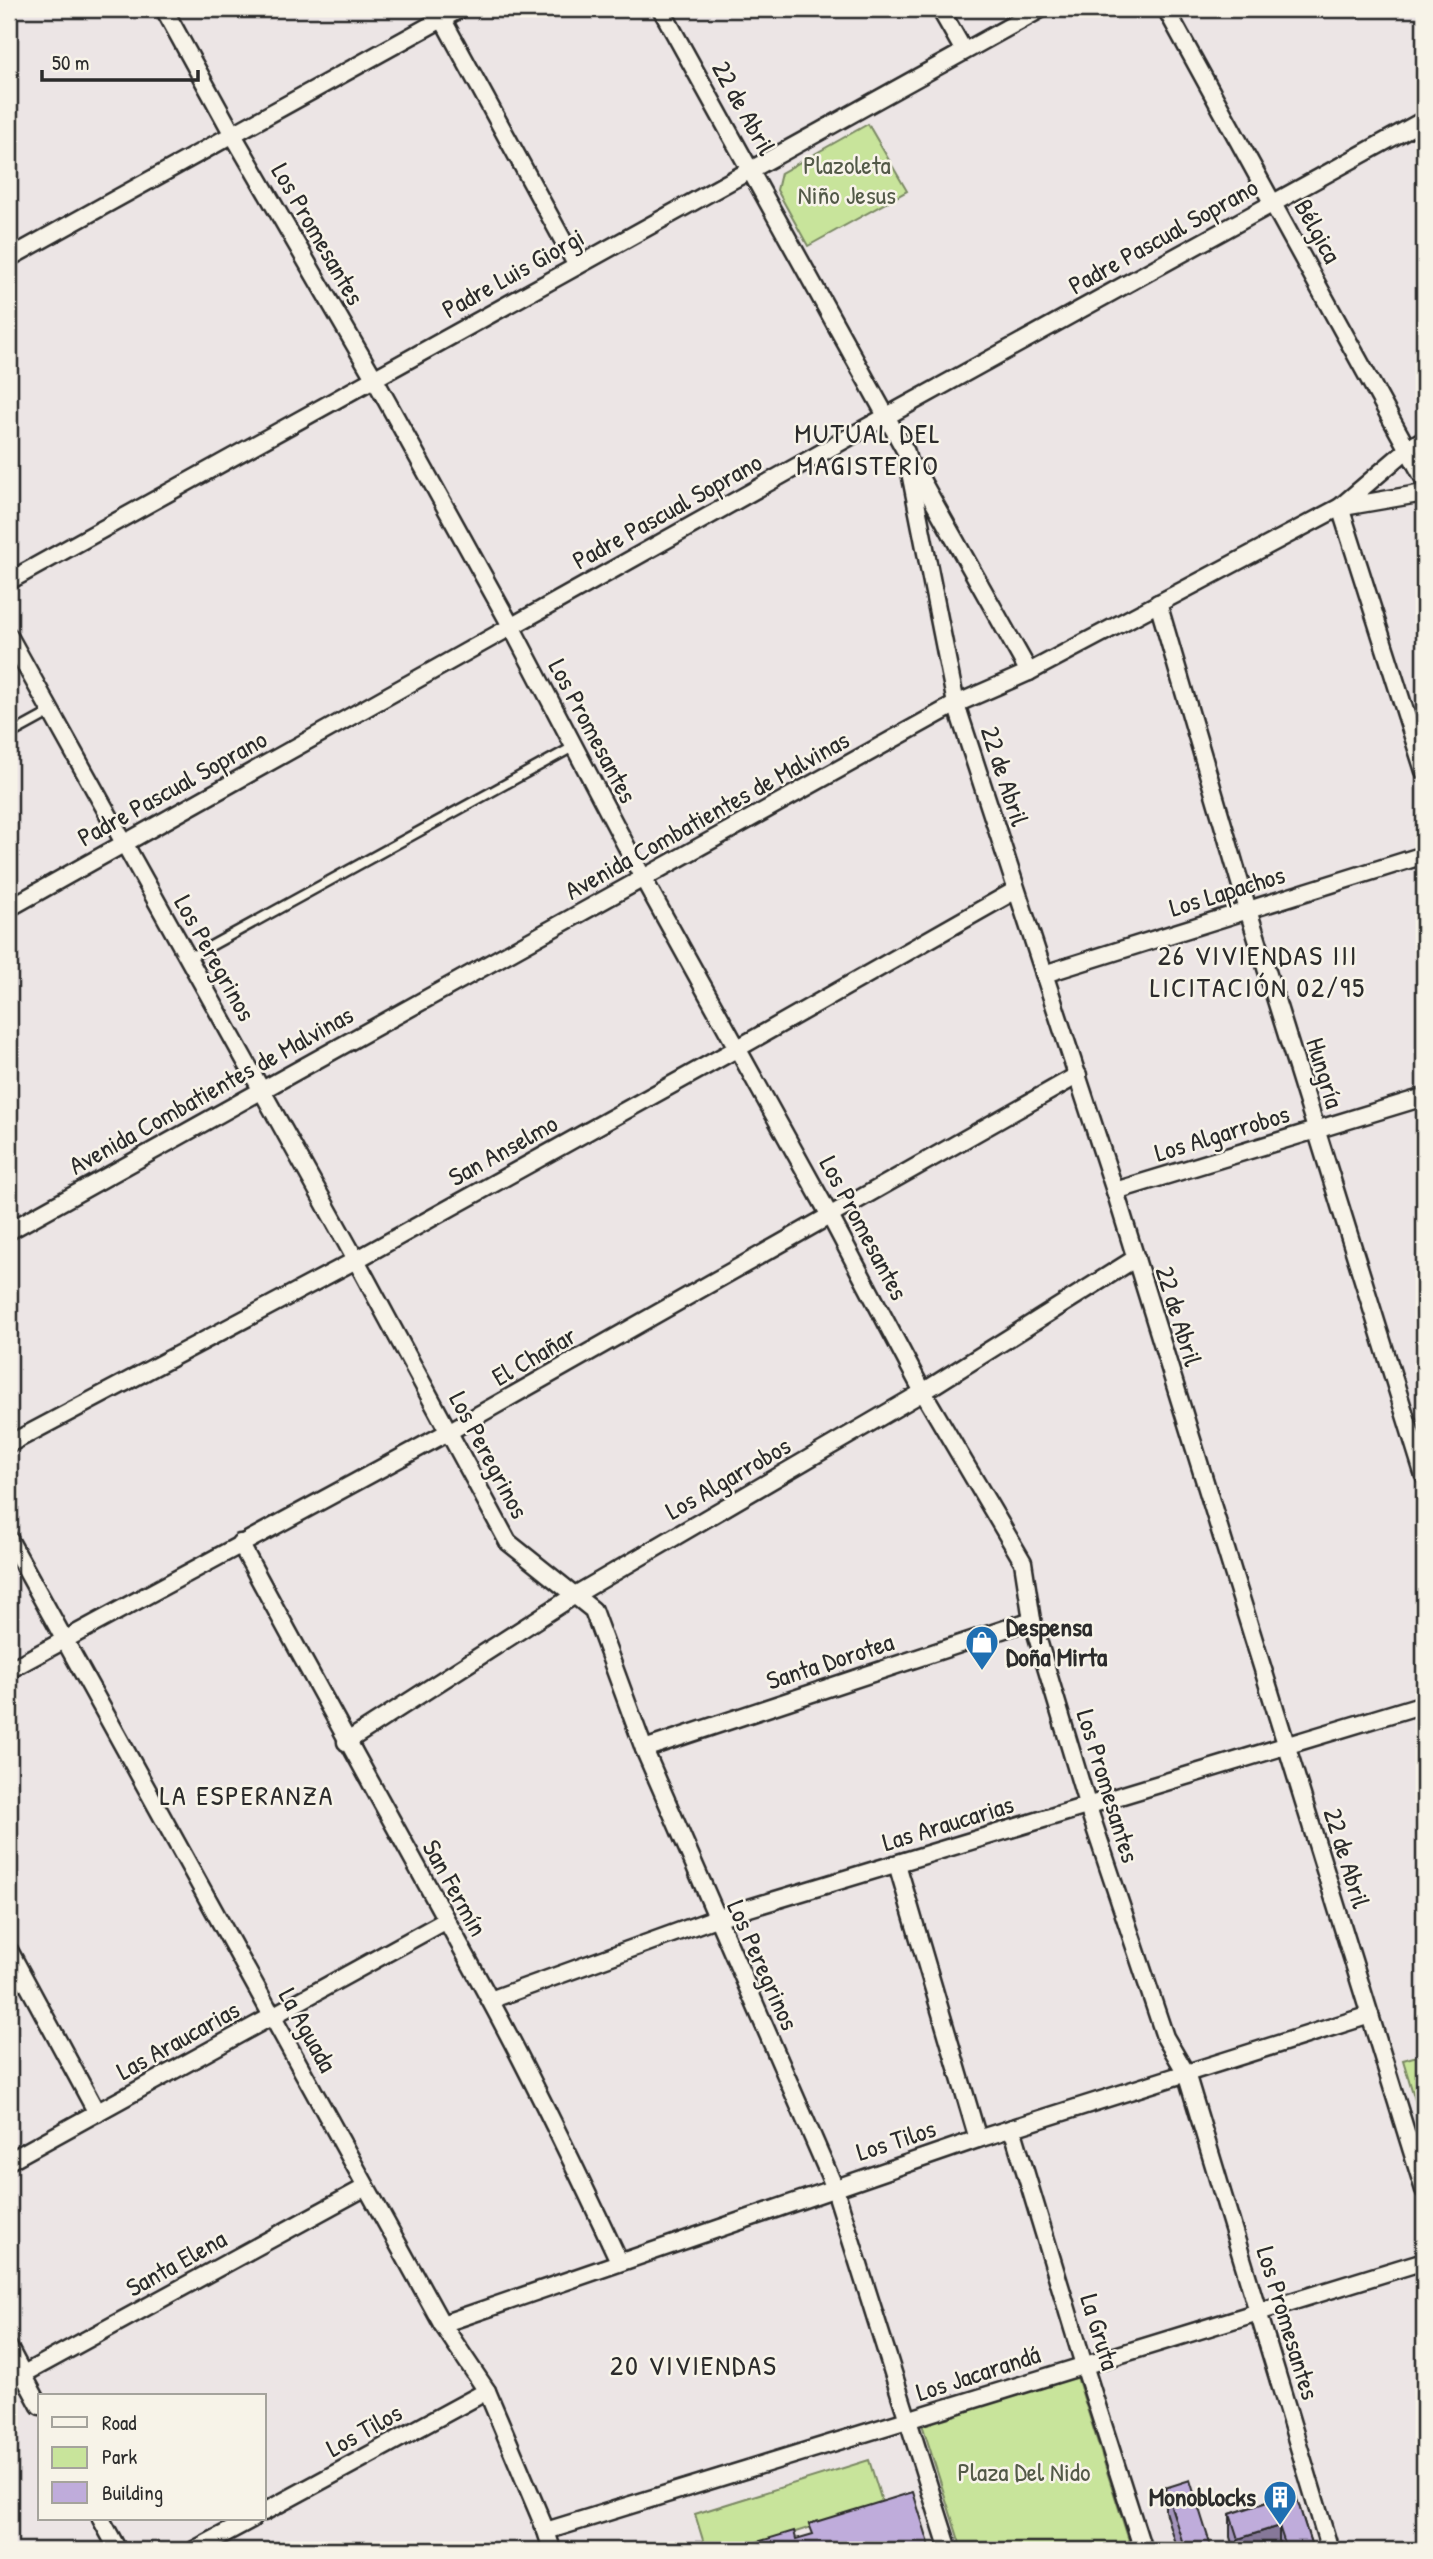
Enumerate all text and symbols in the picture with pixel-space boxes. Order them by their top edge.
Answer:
scale bar [42,38,198,82]
text: 50 m [52,48,89,77]
street label: 22 de Abril [704,54,785,161]
park label: Plazoleta Niño Jesus [798,147,896,212]
street label: Los Promesantes [264,156,373,311]
street label: Padre Pascual Soprano [1062,169,1264,302]
street label: Bélgica [1287,192,1350,269]
street label: Padre Luis Giorgi [436,219,590,326]
district label: MUTUAL DEL MAGISTERIO [794,414,942,484]
street label: Padre Pascual Soprano [566,444,768,577]
street label: Los Promesantes [541,653,646,809]
street label: Padre Pascual Soprano [71,721,273,854]
street label: 22 de Abril [973,721,1038,830]
street label: Avenida Combatientes de Malvinas [558,722,855,907]
street label: Los Lapachos [1165,856,1289,925]
street label: Los Peregrinos [166,888,264,1027]
district label: 26 VIVIENDAS III LICITACIÓN 02/95 [1150,936,1366,1006]
street label: Avenida Combatientes de Malvinas [62,997,359,1182]
street label: Hungría [1298,1033,1353,1112]
street label: Los Algarrobos [1150,1095,1294,1170]
street label: San Anselmo [442,1105,564,1194]
street label: Los Promesantes [812,1150,917,1306]
street label: 22 de Abril [1148,1262,1211,1370]
street label: El Chañar [485,1317,582,1394]
street label: Los Peregrinos [441,1385,538,1524]
street label: Los Algarrobos [659,1428,797,1528]
place label: Despensa Doña Mirta [1006,1609,1108,1674]
shop icon: Despensa Doña Mirta [963,1623,1001,1672]
street label: Santa Dorotea [762,1624,898,1698]
street label: Los Promesantes [1069,1705,1148,1867]
district label: LA ESPERANZA [160,1776,334,1814]
street label: Las Araucarias [878,1786,1018,1859]
street label: 22 de Abril [1316,1804,1379,1912]
street label: San Fermín [415,1833,496,1942]
street label: Los Peregrinos [719,1894,808,2035]
street label: La Aguada [271,1981,346,2078]
street label: Las Araucarias [110,1991,245,2088]
street label: Los Tilos [852,2110,940,2169]
street label: Santa Elena [119,2221,232,2304]
street label: Los Promesantes [1249,2242,1328,2404]
street label: La Gruta [1072,2290,1129,2374]
street label: Los Jacarandá [911,2336,1044,2409]
district label: 20 VIVIENDAS [610,2346,778,2384]
legend [38,2394,266,2520]
street label: Los Tilos [320,2394,408,2465]
text: Road [102,2408,136,2437]
text: Park [102,2442,137,2471]
park label: Plaza Del Nido [958,2454,1090,2489]
text: Building [102,2478,163,2507]
building icon: Monoblocks [1261,2478,1299,2527]
place label: Monoblocks [1149,2479,1256,2514]

